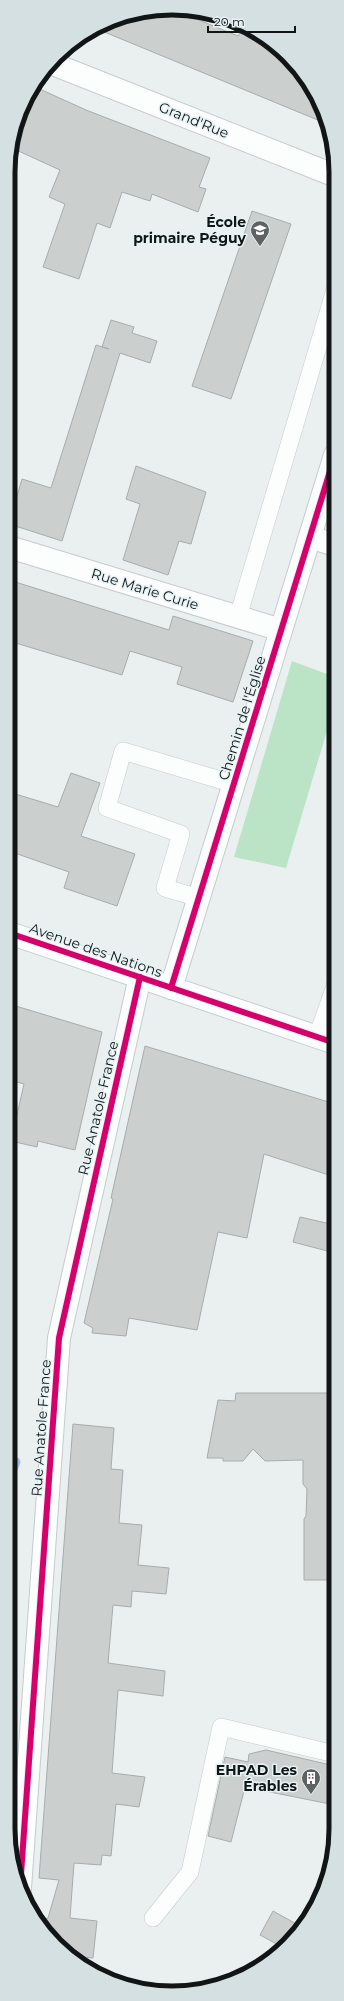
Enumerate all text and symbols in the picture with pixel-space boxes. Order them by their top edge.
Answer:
scale bar [208,8,295,34]
text: 20 m [214,14,245,29]
street label: Grand'Rue [156,98,232,142]
place label: École primaire Péguy [133,213,247,247]
school or university icon: École primaire Péguy [249,219,271,247]
street label: Rue Marie Curie [89,564,201,614]
street label: Chemin de l'Église [214,653,270,783]
street label: Avenue des Nations [27,919,165,981]
street label: Rue Anatole France [74,1039,122,1177]
street label: Rue Anatole France [27,1359,55,1497]
place label: EHPAD Les Érables [216,1761,298,1795]
building icon: EHPAD Les Érables [300,1767,322,1795]

